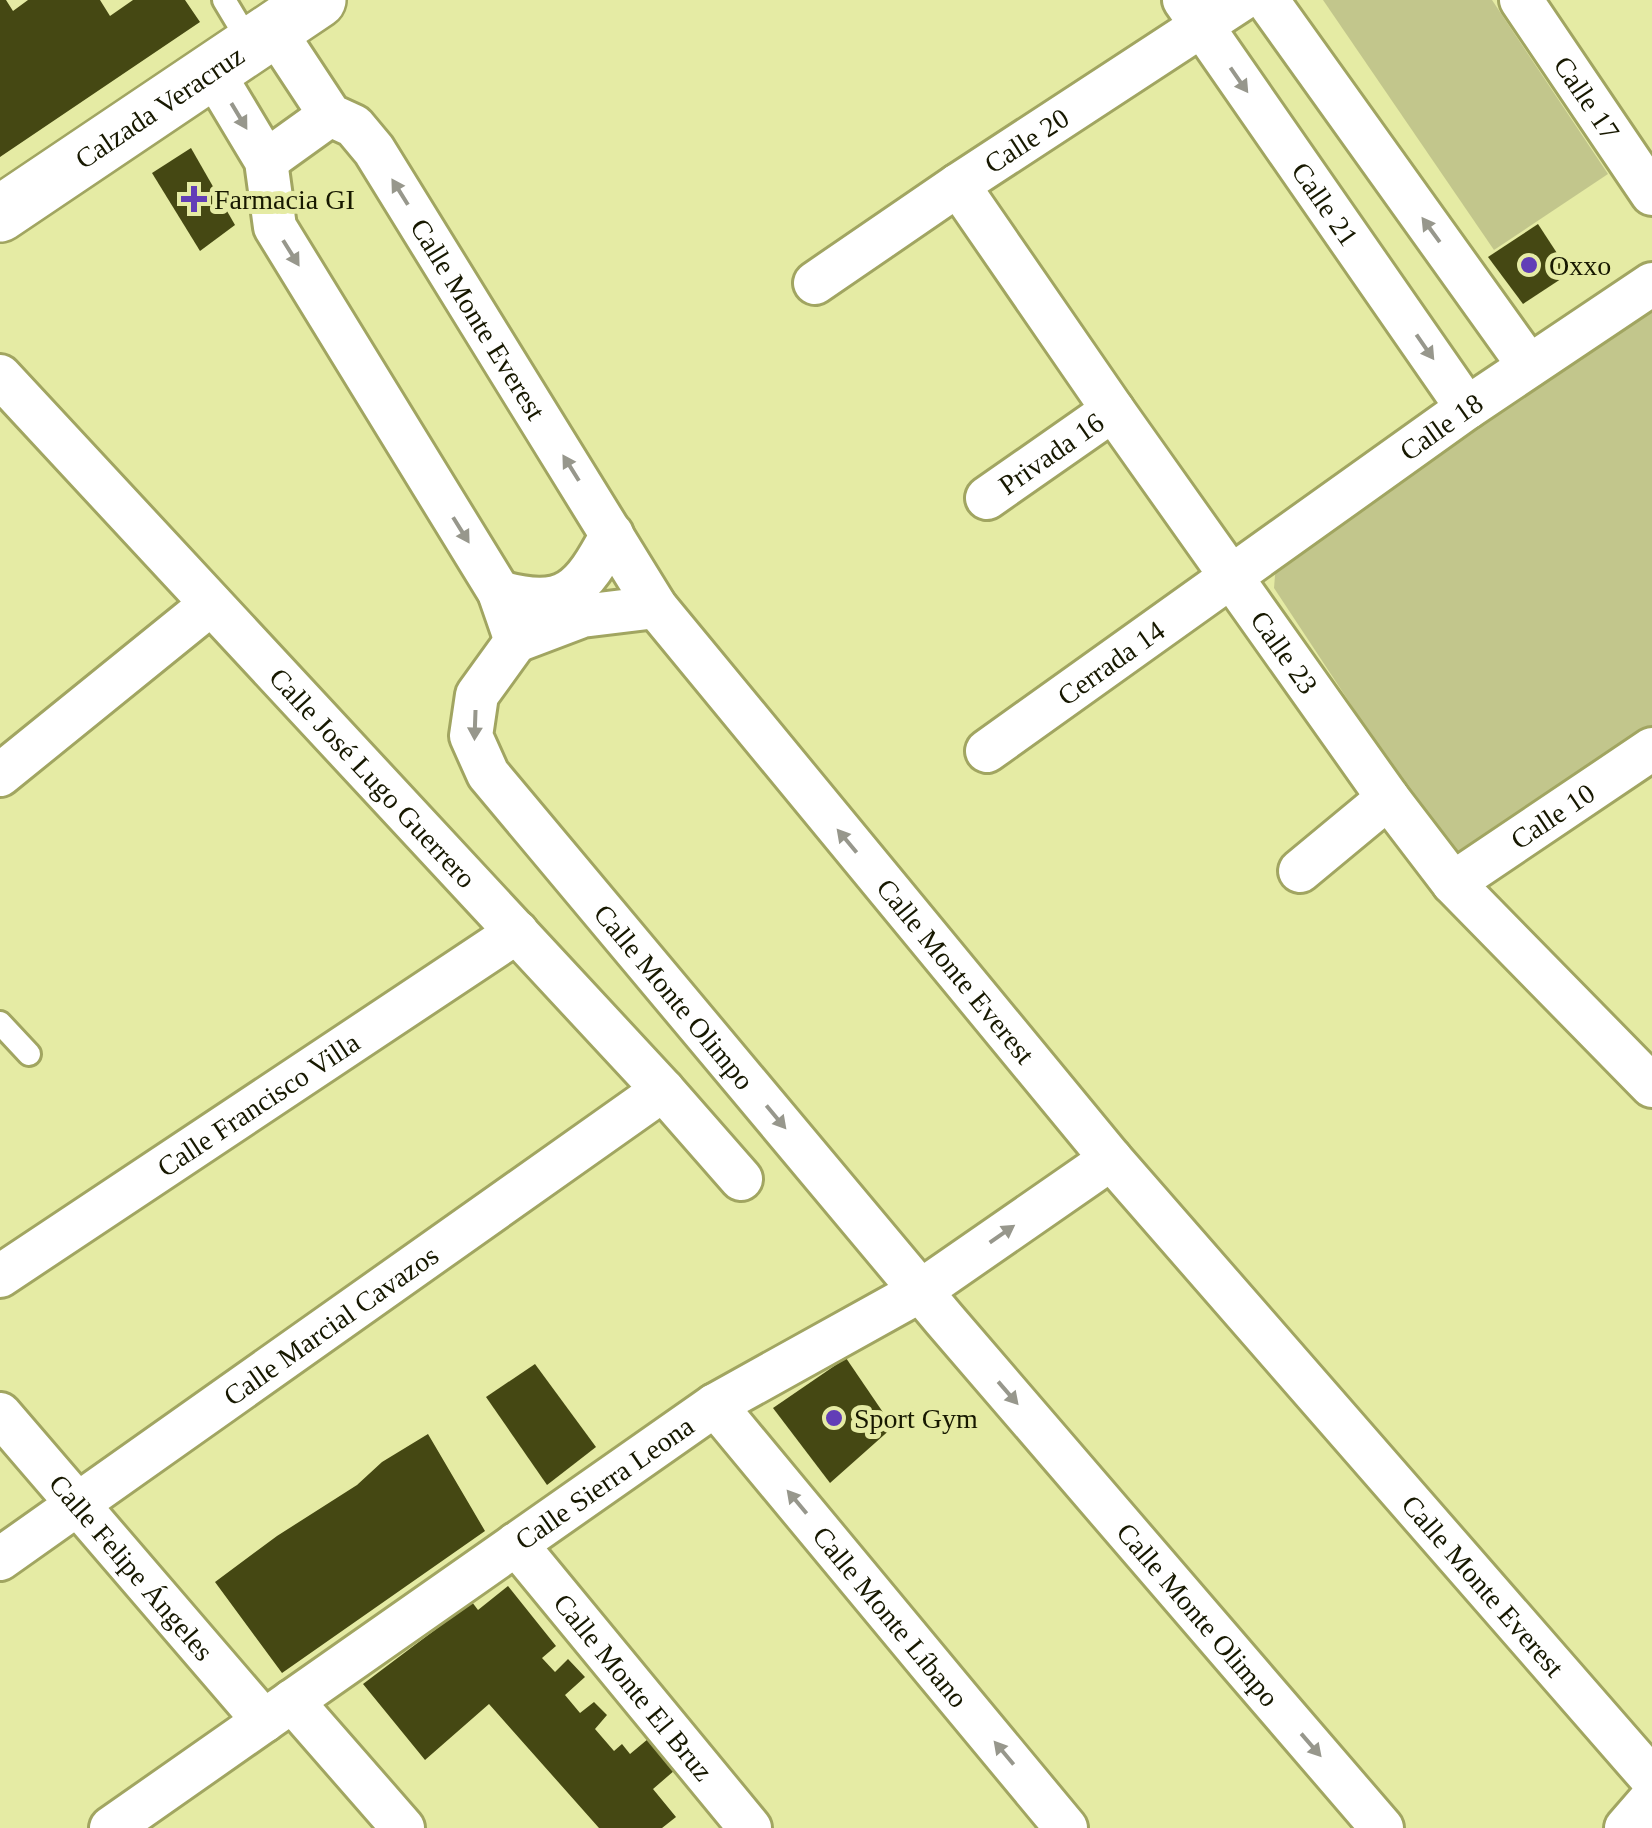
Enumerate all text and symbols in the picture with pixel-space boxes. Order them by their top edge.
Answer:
street label: Calzada Veracruz [69,39,249,174]
street label: Calle 17 [1548,50,1626,145]
one-way arrow [1229,67,1248,94]
one-way arrow [230,102,247,130]
street label: Calle 20 [978,102,1074,179]
street label: Calle 21 [1286,156,1365,251]
one-way arrow [392,178,410,206]
place label: Farmacia GI [214,184,355,215]
marker: Farmacia GI [183,188,205,210]
street label: Calle Monte Everest [405,213,552,425]
one-way arrow [1422,217,1442,243]
one-way arrow [282,239,299,267]
place label: Oxxo [1549,250,1611,281]
marker: Oxxo [1518,254,1540,276]
one-way arrow [1415,334,1434,360]
street label: Calle 18 [1394,387,1488,467]
street label: Privada 16 [993,406,1109,501]
one-way arrow [563,455,581,482]
one-way arrow [452,516,469,544]
street label: Calle 23 [1245,605,1324,699]
street label: Cerrada 14 [1051,614,1170,711]
street label: Calle José Lugo Guerrero [263,661,482,894]
one-way arrow [466,710,482,741]
street label: Calle 10 [1505,777,1600,855]
one-way arrow [837,829,859,854]
street label: Calle Monte Everest [871,872,1041,1070]
street label: Calle Monte Olimpo [588,898,761,1096]
street label: Calle Francisco Villa [151,1026,365,1183]
one-way arrow [765,1104,787,1129]
one-way arrow [988,1225,1015,1244]
street label: Calle Marcial Cavazos [218,1239,444,1411]
one-way arrow [996,1380,1018,1405]
place label: Sport Gym [854,1403,978,1434]
marker: Sport Gym [823,1407,845,1429]
street label: Calle Sierra Leona [509,1409,699,1556]
street label: Calle Felipe Ángeles [43,1468,220,1666]
street label: Calle Monte Everest [1396,1489,1571,1683]
one-way arrow [786,1490,808,1515]
street label: Calle Monte Olimpo [1111,1516,1286,1712]
street label: Calle Monte Líbano [807,1520,975,1713]
street label: Calle Monte El Bruz [548,1587,720,1786]
one-way arrow [1300,1732,1322,1757]
one-way arrow [993,1740,1015,1765]

